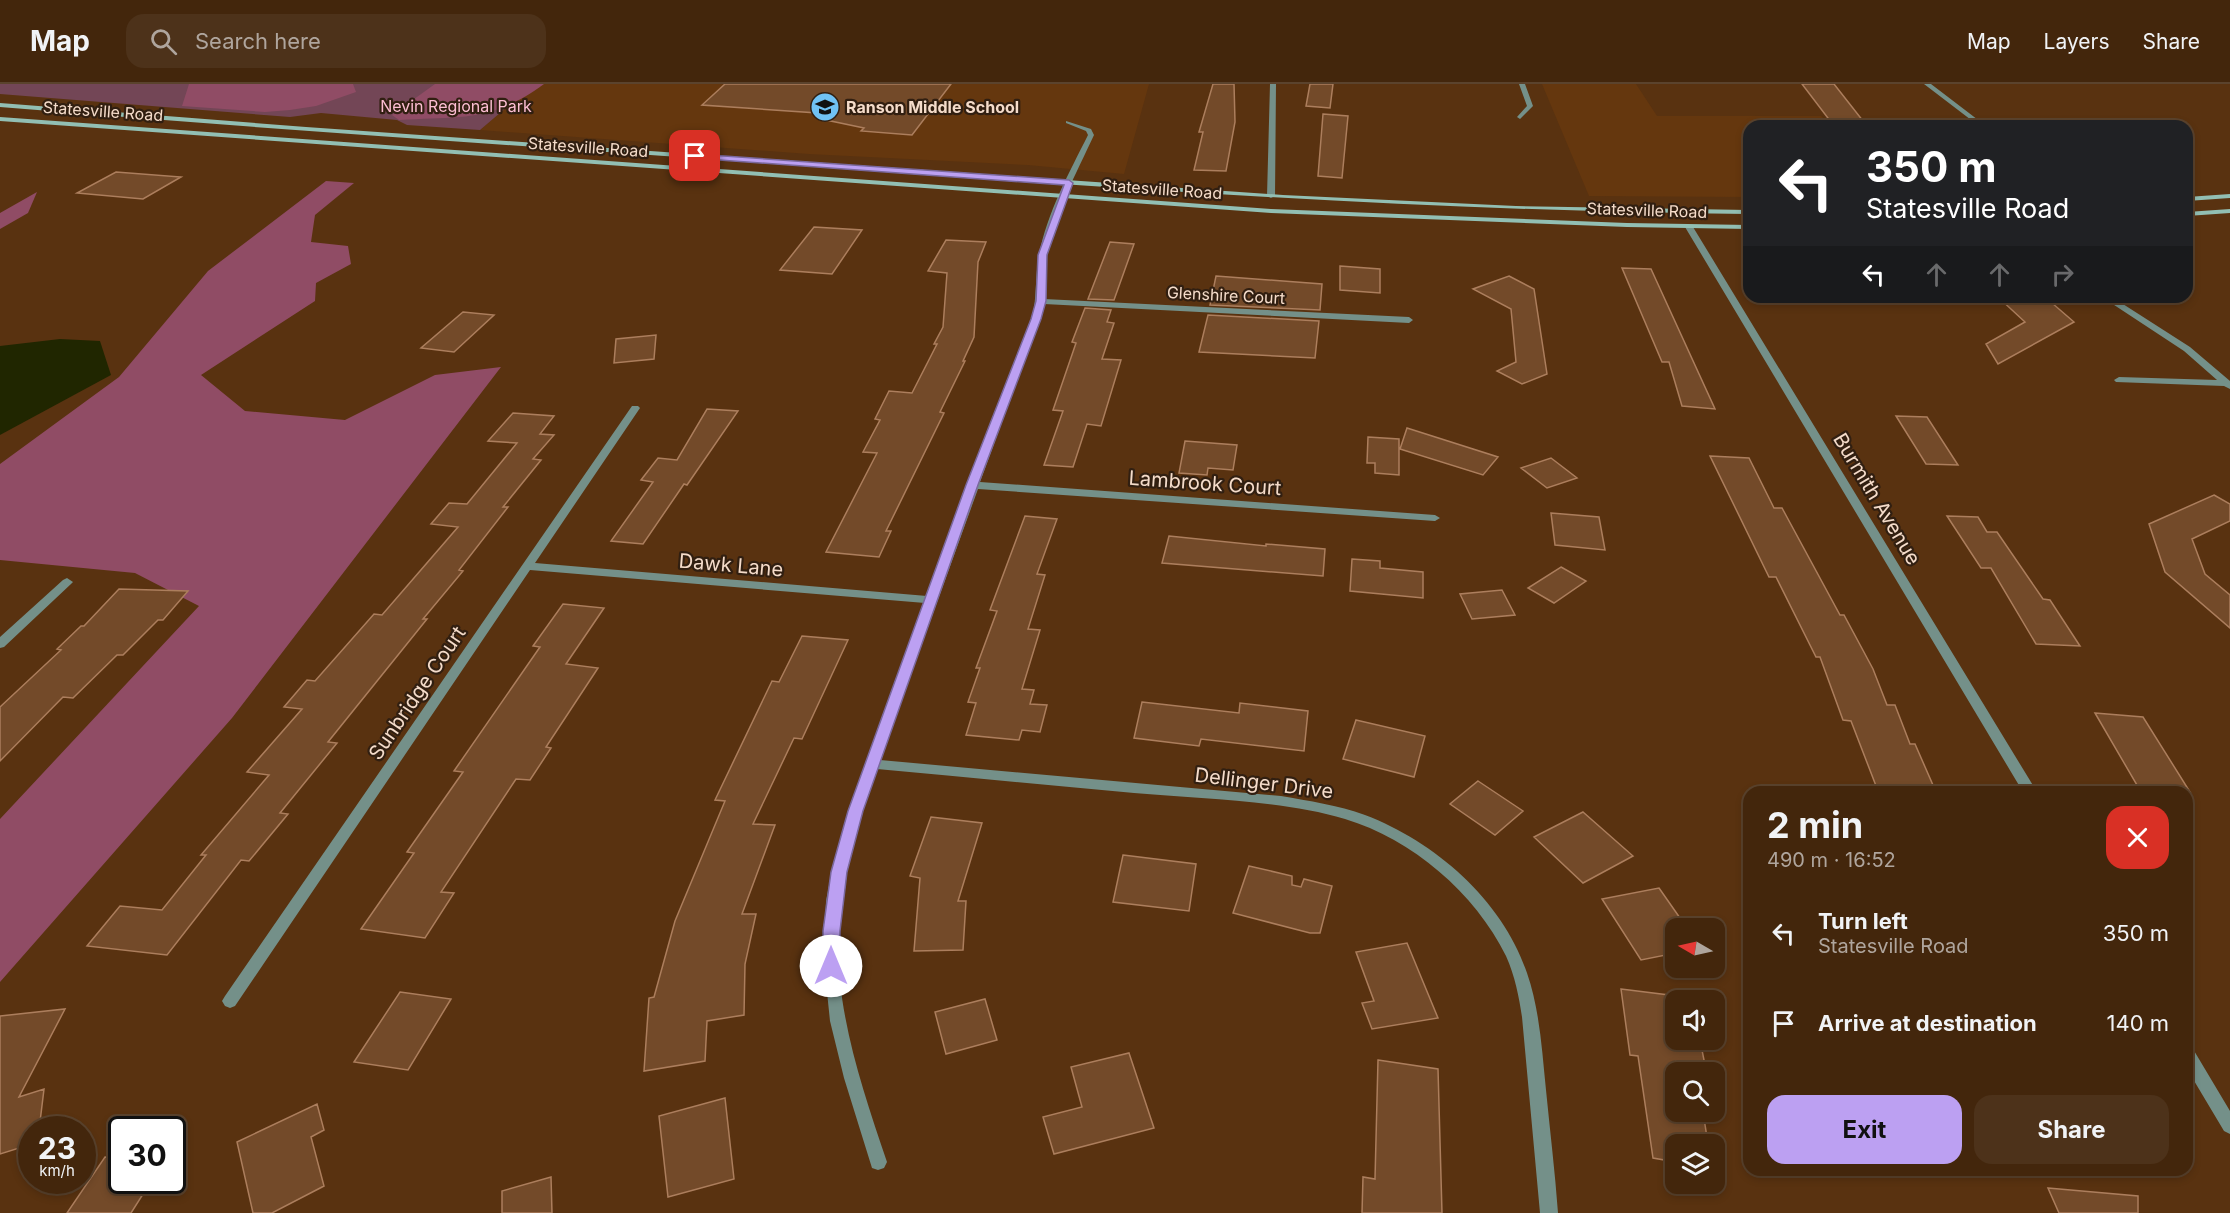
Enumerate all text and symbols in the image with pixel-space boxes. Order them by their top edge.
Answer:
search box [126,14,546,68]
text: Map [30,24,90,58]
icon: search [147,25,180,58]
text: Search here [195,28,321,54]
text: Map [1967,29,2011,54]
text: Layers [2044,29,2110,54]
text: Share [2143,29,2200,54]
school or university icon: Ranson Middle School [809,91,841,123]
park label: Nevin Regional Park [380,96,532,116]
street label: Statesville Road [42,97,164,125]
place label: Ranson Middle School [846,97,1019,117]
pin [669,130,720,181]
street label: Statesville Road [527,133,649,161]
icon: arrive [678,139,711,172]
text: 350 m [1866,141,1997,192]
icon: left [1767,144,1845,222]
street label: Statesville Road [1101,175,1223,203]
text: Statesville Road [1866,192,2069,225]
street label: Statesville Road [1586,198,1708,222]
icon: left [1857,258,1890,291]
icon: ahead [1920,258,1953,291]
icon: ahead [1983,258,2016,291]
icon: right [2046,258,2079,291]
street label: Glenshire Court [1166,282,1286,308]
street label: Burmith Avenue [1828,429,1926,569]
street label: Lambrook Court [1128,466,1283,500]
street label: Dawk Lane [678,548,784,582]
street label: Sunbridge Court [363,621,471,764]
street label: Dellinger Drive [1193,763,1335,803]
text: 2 min [1767,803,1863,847]
button: close [2106,806,2169,869]
text: 490 m · 16:52 [1767,848,1896,872]
text: Turn left [1818,908,1908,934]
icon: left [1767,917,1800,950]
north arrow [1665,918,1725,978]
map controls [1665,918,1725,1194]
text: 350 m [2103,920,2169,946]
position arrow [799,934,863,998]
text: Statesville Road [1818,934,1969,958]
button: sound [1665,990,1725,1050]
icon: arrive [1767,1007,1800,1040]
text: Arrive at destination [1818,1010,2037,1036]
text: 140 m [2107,1010,2169,1036]
button: search [1665,1062,1725,1122]
button: Exit [1767,1095,1962,1164]
button: Share [1974,1095,2169,1164]
speed limit sign: 30 [108,1116,186,1194]
text: 23 [38,1130,76,1166]
button: layers [1665,1134,1725,1194]
text: km/h [39,1161,75,1180]

